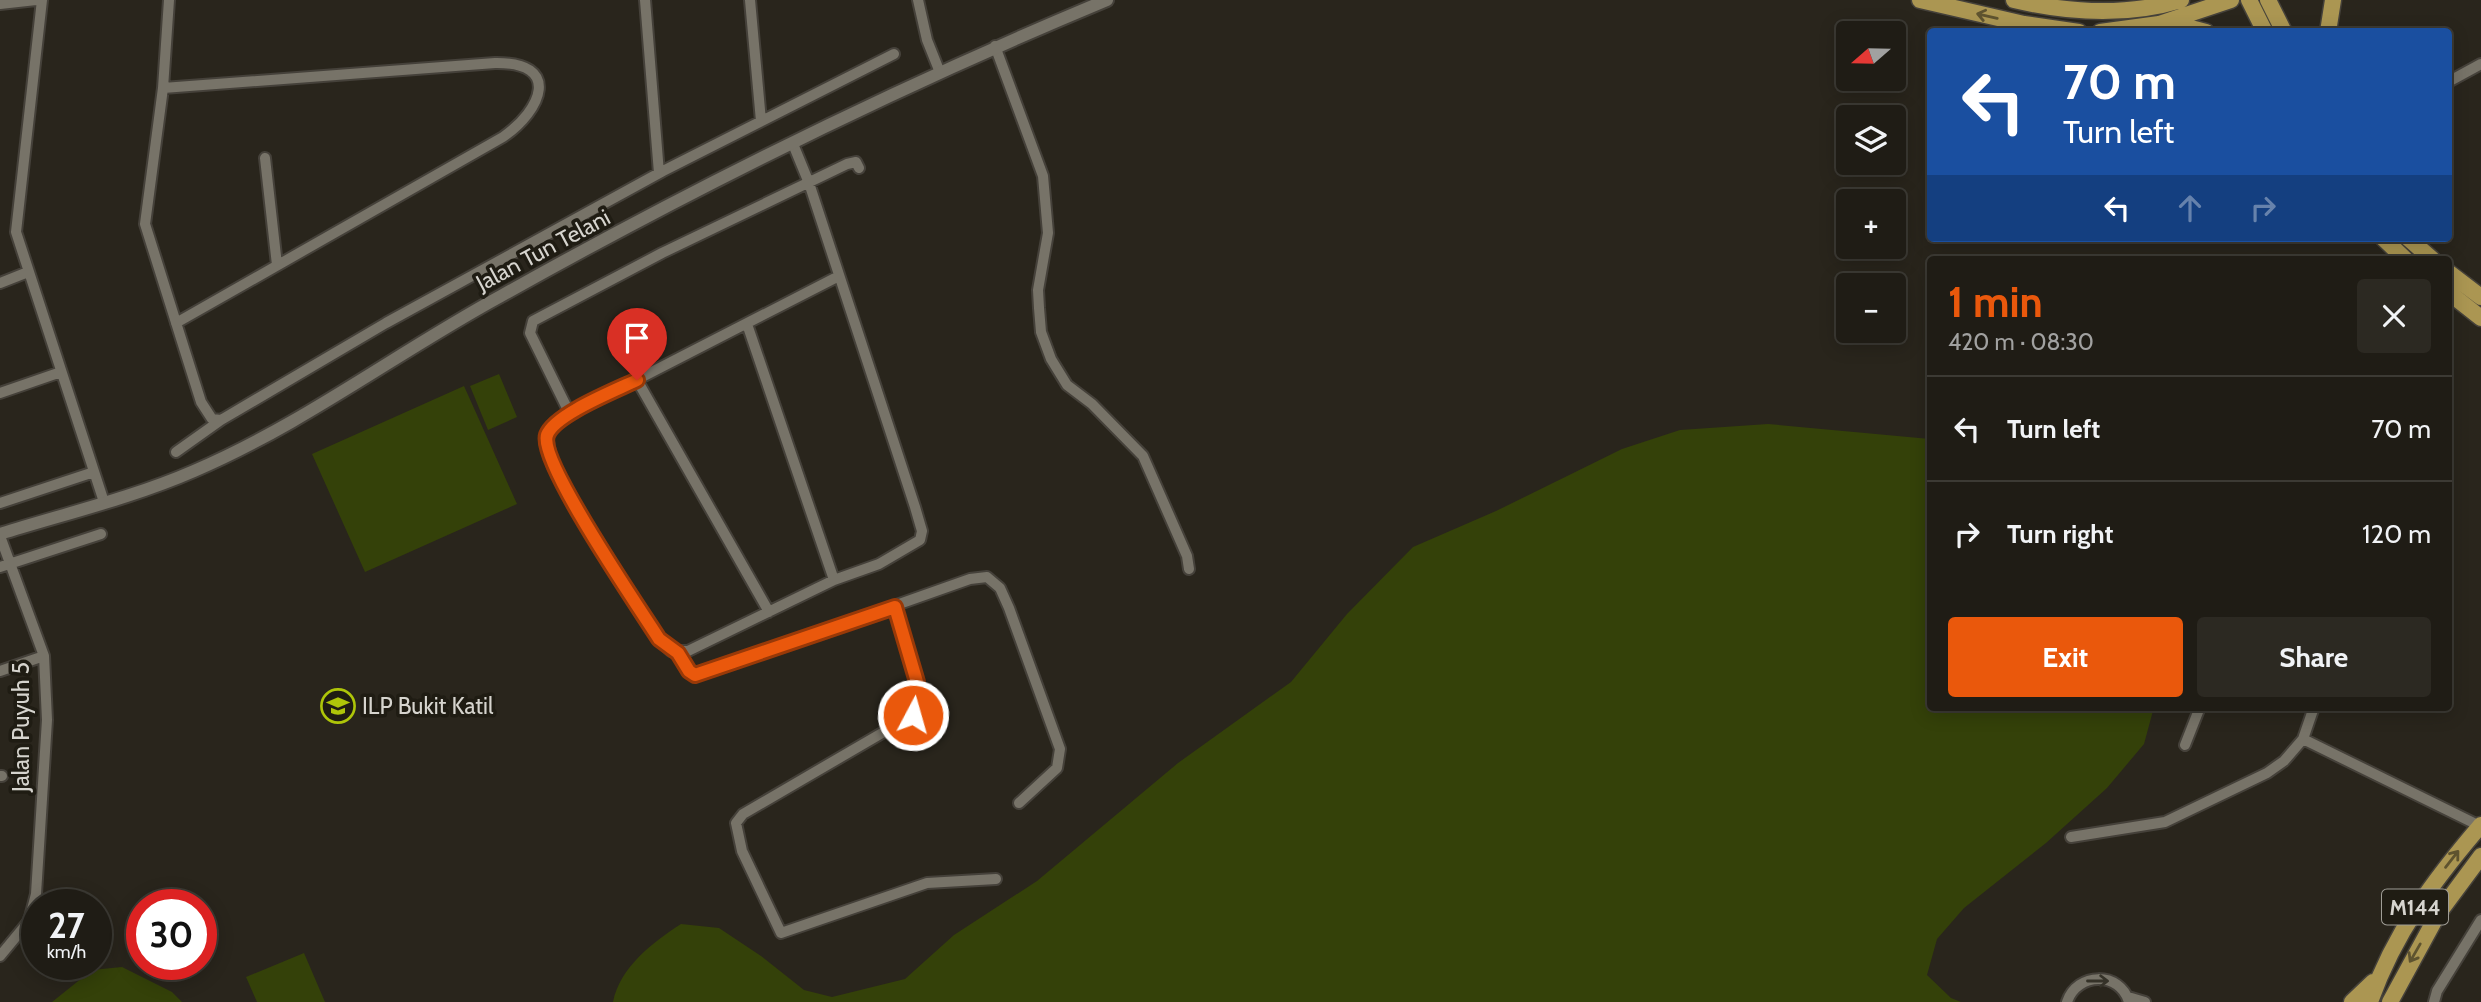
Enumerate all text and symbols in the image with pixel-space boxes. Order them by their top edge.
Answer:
one-way arrow [1977,9,1999,22]
north arrow [1836,21,1906,91]
map controls [1836,21,1906,343]
text: 70 m [2063,52,2176,111]
icon: left [1948,56,2039,147]
button: layers [1836,105,1906,175]
text: Turn left [2063,112,2174,151]
button: + [1836,189,1906,259]
icon: left [2098,189,2136,227]
icon: ahead [2171,189,2209,227]
icon: right [2244,189,2282,227]
street label: Jalan Tun Telani [470,203,615,298]
button: − [1836,273,1906,343]
text: 1 min [1948,276,2043,328]
button: close [2357,279,2431,353]
pin [607,308,667,380]
icon: arrive [618,319,656,357]
text: 420 m · 08:30 [1948,328,2094,356]
icon: left [1948,410,1986,448]
text: Turn left [2007,413,2100,445]
text: 70 m [2371,413,2431,445]
icon: right [1948,515,1986,553]
text: Turn right [2007,518,2113,550]
text: 120 m [2362,518,2431,550]
button: Exit [1948,617,2183,697]
button: Share [2197,617,2431,697]
street label: Jalan Puyuh 5 [7,662,35,793]
position arrow [876,678,950,752]
school or university icon: ILP Bukit Katil [319,687,357,725]
place label: ILP Bukit Katil [362,692,494,720]
one-way arrow [2444,850,2459,868]
speed limit sign: 30 [126,889,217,980]
road number: M144 [2382,890,2448,925]
text: 27 [48,904,85,947]
text: km/h [47,941,86,963]
one-way arrow [2408,942,2421,963]
one-way arrow [2086,974,2109,988]

